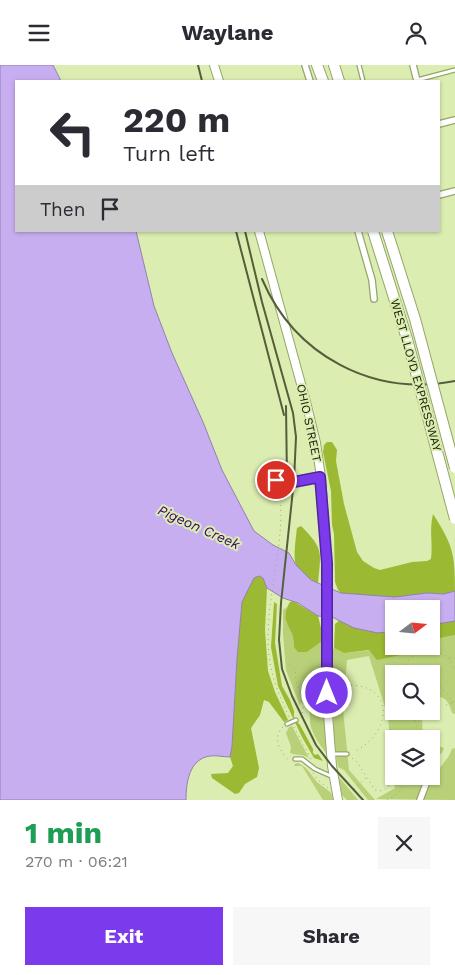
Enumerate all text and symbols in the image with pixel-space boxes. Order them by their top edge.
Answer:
icon: menu [25,19,53,47]
icon: person [402,19,430,47]
text: Waylane [182,20,273,45]
text: 220 m [123,99,230,141]
icon: left [40,100,105,165]
text: Turn left [123,141,215,166]
icon: arrive [96,195,124,223]
text: Then [40,198,86,221]
street label: WEST LLOYD EXPRESSWAY [388,297,445,453]
street label: OHIO STREET [294,383,324,463]
pin [255,459,297,501]
icon: arrive [262,466,290,494]
water label: Pigeon Creek [155,502,243,552]
north arrow [385,600,440,655]
map controls [385,600,440,785]
button: search [385,665,440,720]
position arrow [300,666,352,718]
button: layers [385,730,440,785]
text: 1 min [25,815,102,850]
button: close [378,817,430,869]
text: 270 m · 06:21 [25,852,128,871]
button: Exit [25,907,223,965]
button: Share [233,907,430,965]

